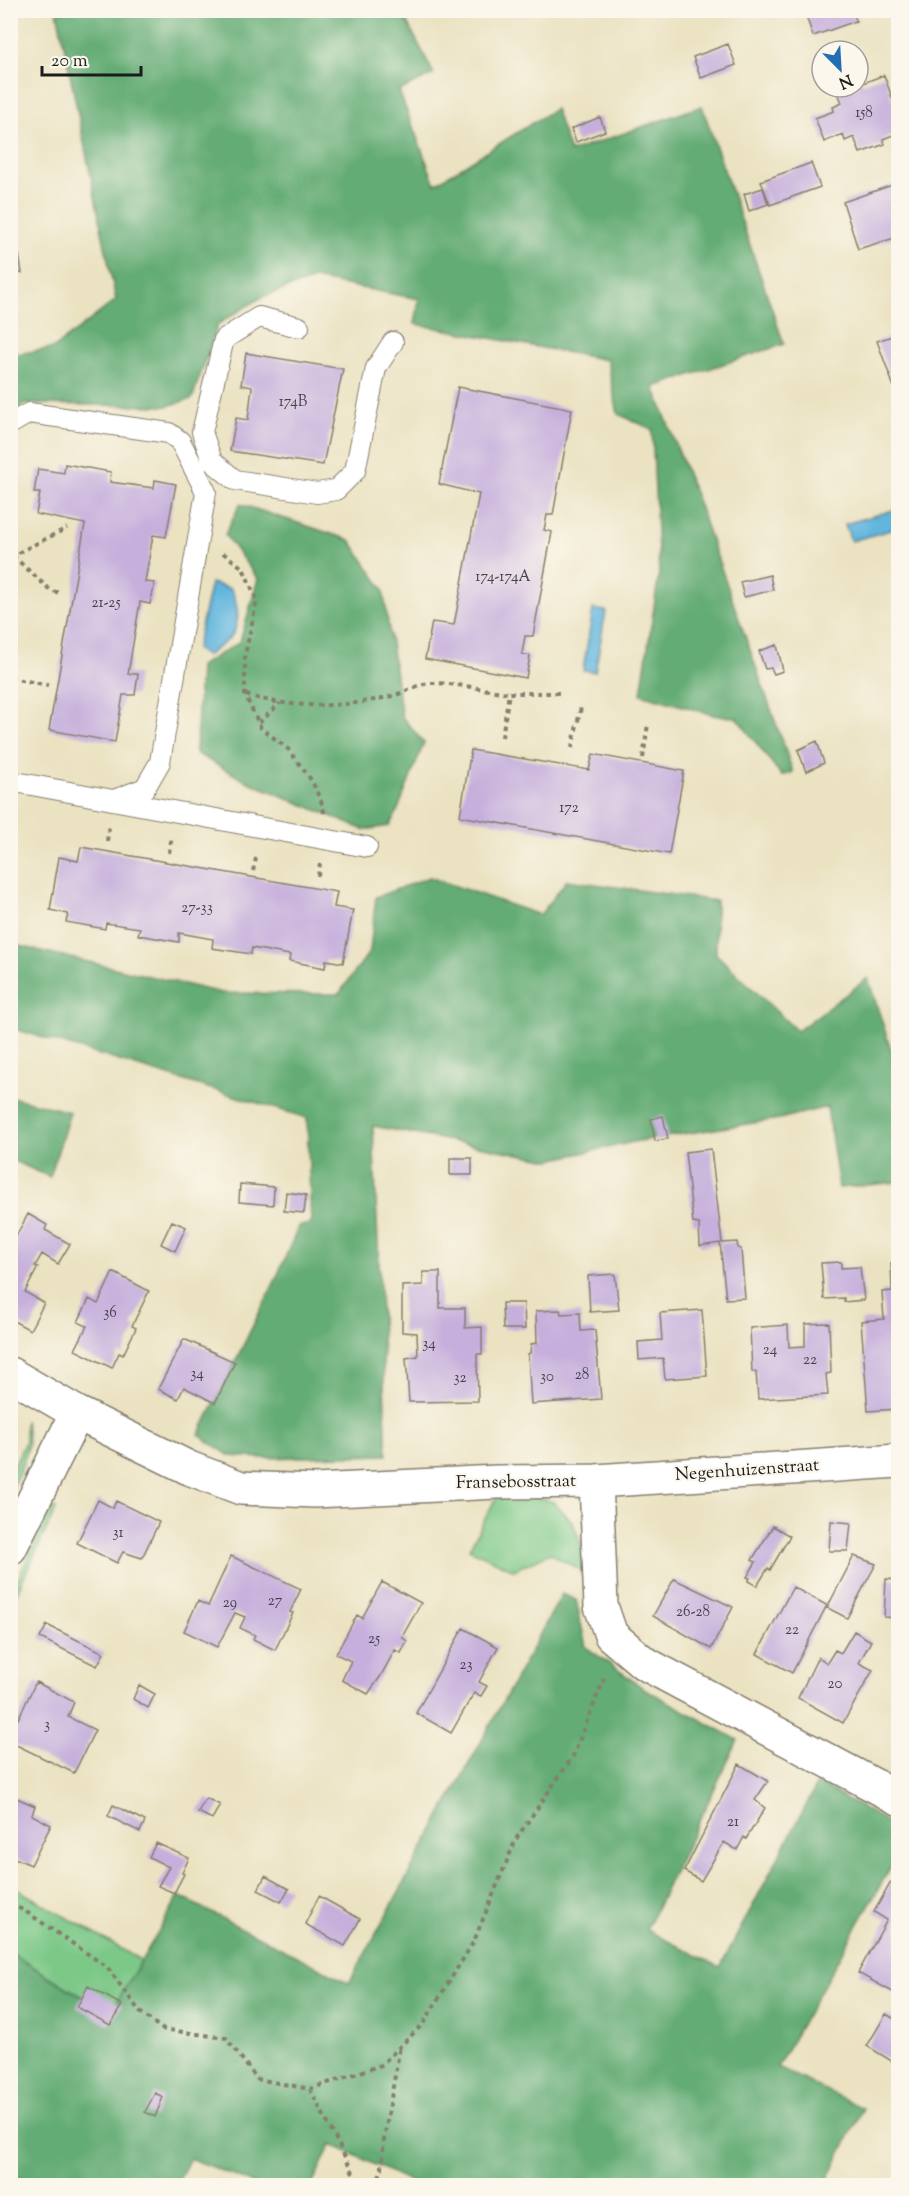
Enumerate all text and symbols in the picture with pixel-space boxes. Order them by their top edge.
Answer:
scale bar [42,39,141,77]
north arrow [810,39,870,99]
text: 20 m [51,49,88,75]
text: N [834,67,856,94]
house number: 158 [855,103,873,124]
house number: 174B [279,392,308,413]
house number: 174-174A [475,567,531,588]
house number: 21-25 [91,593,121,614]
house number: 172 [559,798,579,819]
house number: 27-33 [181,898,213,919]
house number: 36 [103,1303,117,1324]
house number: 34 [422,1334,436,1355]
house number: 24 [763,1340,778,1361]
house number: 22 [803,1350,817,1371]
house number: 34 [190,1364,204,1385]
house number: 28 [575,1365,589,1386]
house number: 30 [540,1367,554,1388]
house number: 32 [453,1368,467,1389]
street label: Negenhuizenstraat [674,1453,820,1489]
street label: Fransebosstraat [456,1469,576,1497]
house number: 31 [112,1523,124,1544]
house number: 27 [268,1591,283,1612]
house number: 29 [223,1593,237,1614]
house number: 26-28 [676,1602,710,1623]
house number: 22 [785,1620,799,1641]
house number: 25 [368,1629,380,1650]
house number: 23 [459,1655,473,1676]
house number: 20 [828,1674,843,1695]
house number: 3 [44,1715,50,1736]
house number: 21 [727,1812,739,1833]

